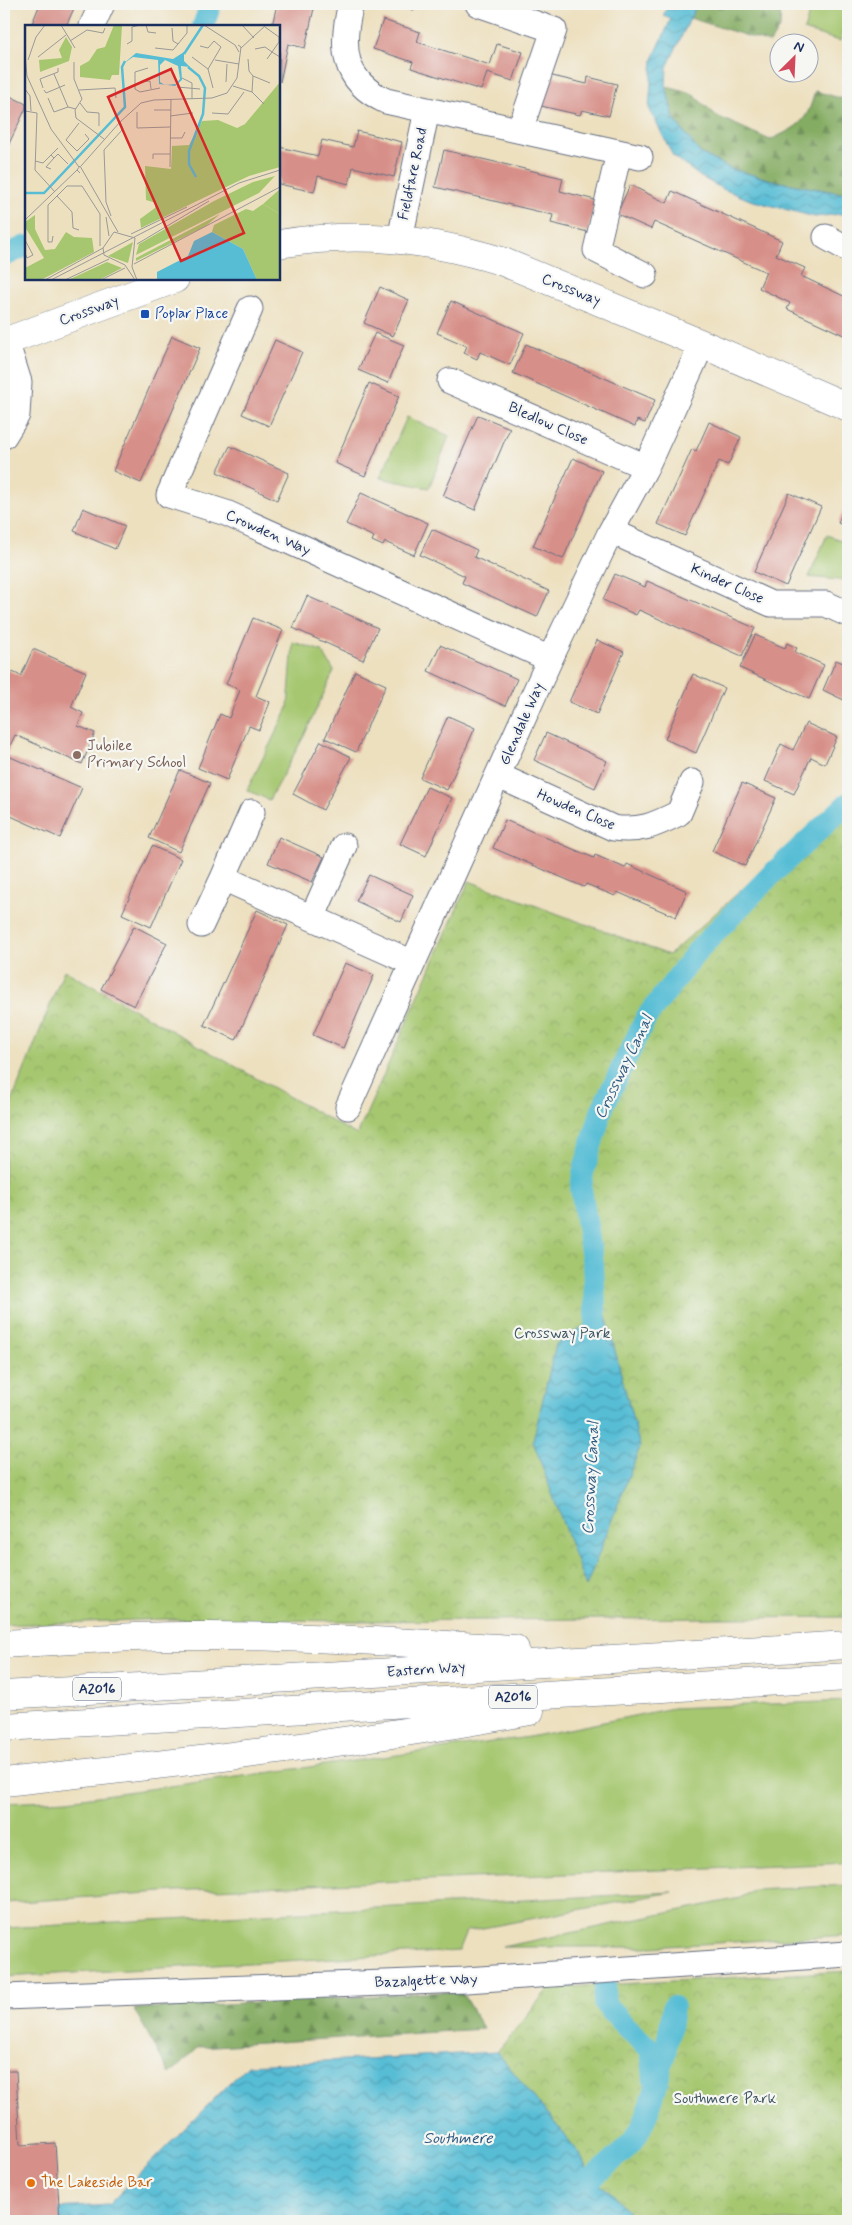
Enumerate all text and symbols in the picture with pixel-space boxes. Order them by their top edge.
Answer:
inset map [25,25,280,280]
north arrow [770,32,820,82]
text: N [791,37,807,57]
street label: Fieldfare Road [393,126,433,222]
street label: Crossway [539,269,603,311]
street label: Crossway [56,291,122,331]
place label: Poplar Place [155,304,228,324]
marker: Poplar Place [139,308,151,320]
street label: Bledlow Close [505,398,591,451]
street label: Crowden Way [222,505,314,561]
street label: Kinder Close [687,559,767,609]
street label: Glendale Way [495,680,549,768]
place label: Jubilee Primary School [87,736,186,773]
marker: Jubilee Primary School [71,749,83,761]
street label: Howden Close [534,785,618,836]
water label: Crossway Canal [590,1011,659,1122]
park label: Crossway Park [514,1324,611,1344]
water label: Crossway Canal [578,1420,604,1535]
street label: Eastern Way [386,1657,466,1683]
road number: A2016 [73,1678,121,1700]
road number: A2016 [489,1685,537,1708]
street label: Bazalgette Way [374,1969,478,1993]
park label: Southmere Park [674,2089,777,2109]
water label: Southmere [423,2128,493,2149]
place label: The Lakeside Bar [41,2173,153,2193]
marker: The Lakeside Bar [25,2177,37,2189]

